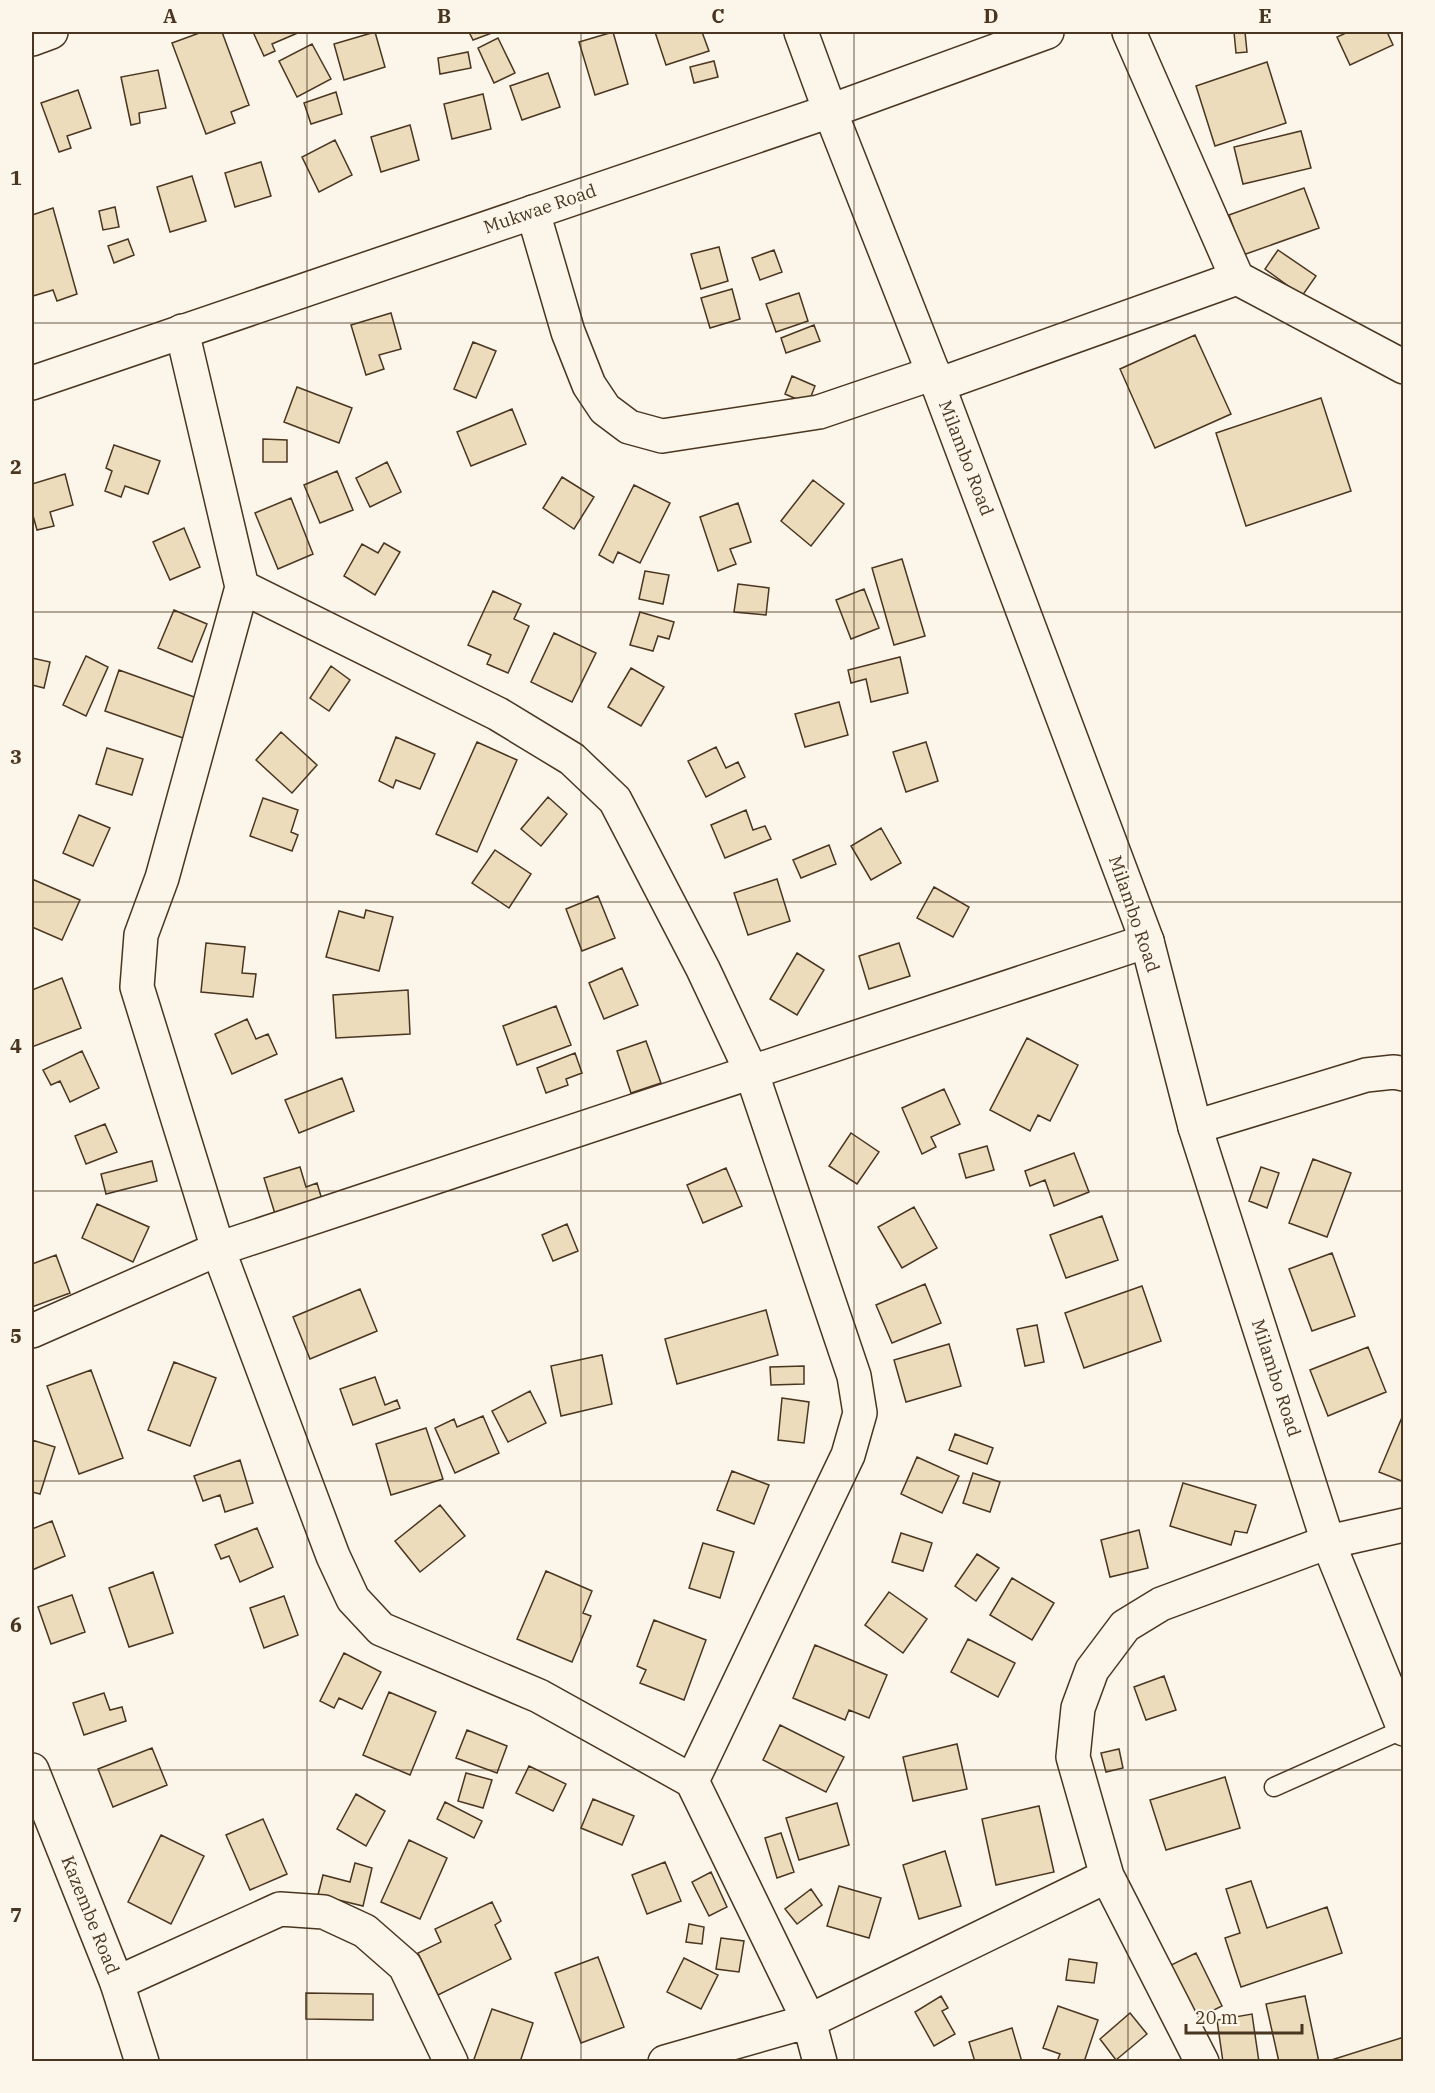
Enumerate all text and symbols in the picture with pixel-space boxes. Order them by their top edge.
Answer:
text: A [163,2,177,29]
text: B [437,2,451,29]
text: C [711,2,725,29]
text: D [983,2,999,29]
text: E [1258,2,1272,29]
text: 1 [10,164,22,191]
street label: Mukwae Road [480,178,599,239]
street label: Milambo Road [934,397,999,519]
text: 2 [10,453,22,480]
text: 3 [10,743,22,770]
street label: Milambo Road [1104,852,1165,975]
text: 4 [10,1032,22,1059]
street label: Milambo Road [1247,1316,1306,1439]
text: 5 [10,1322,22,1349]
text: 6 [10,1611,22,1638]
street label: Kazembe Road [56,1852,125,1977]
text: 7 [10,1901,22,1928]
scale bar [1186,1997,1302,2035]
text: 20 m [1195,2006,1238,2029]

